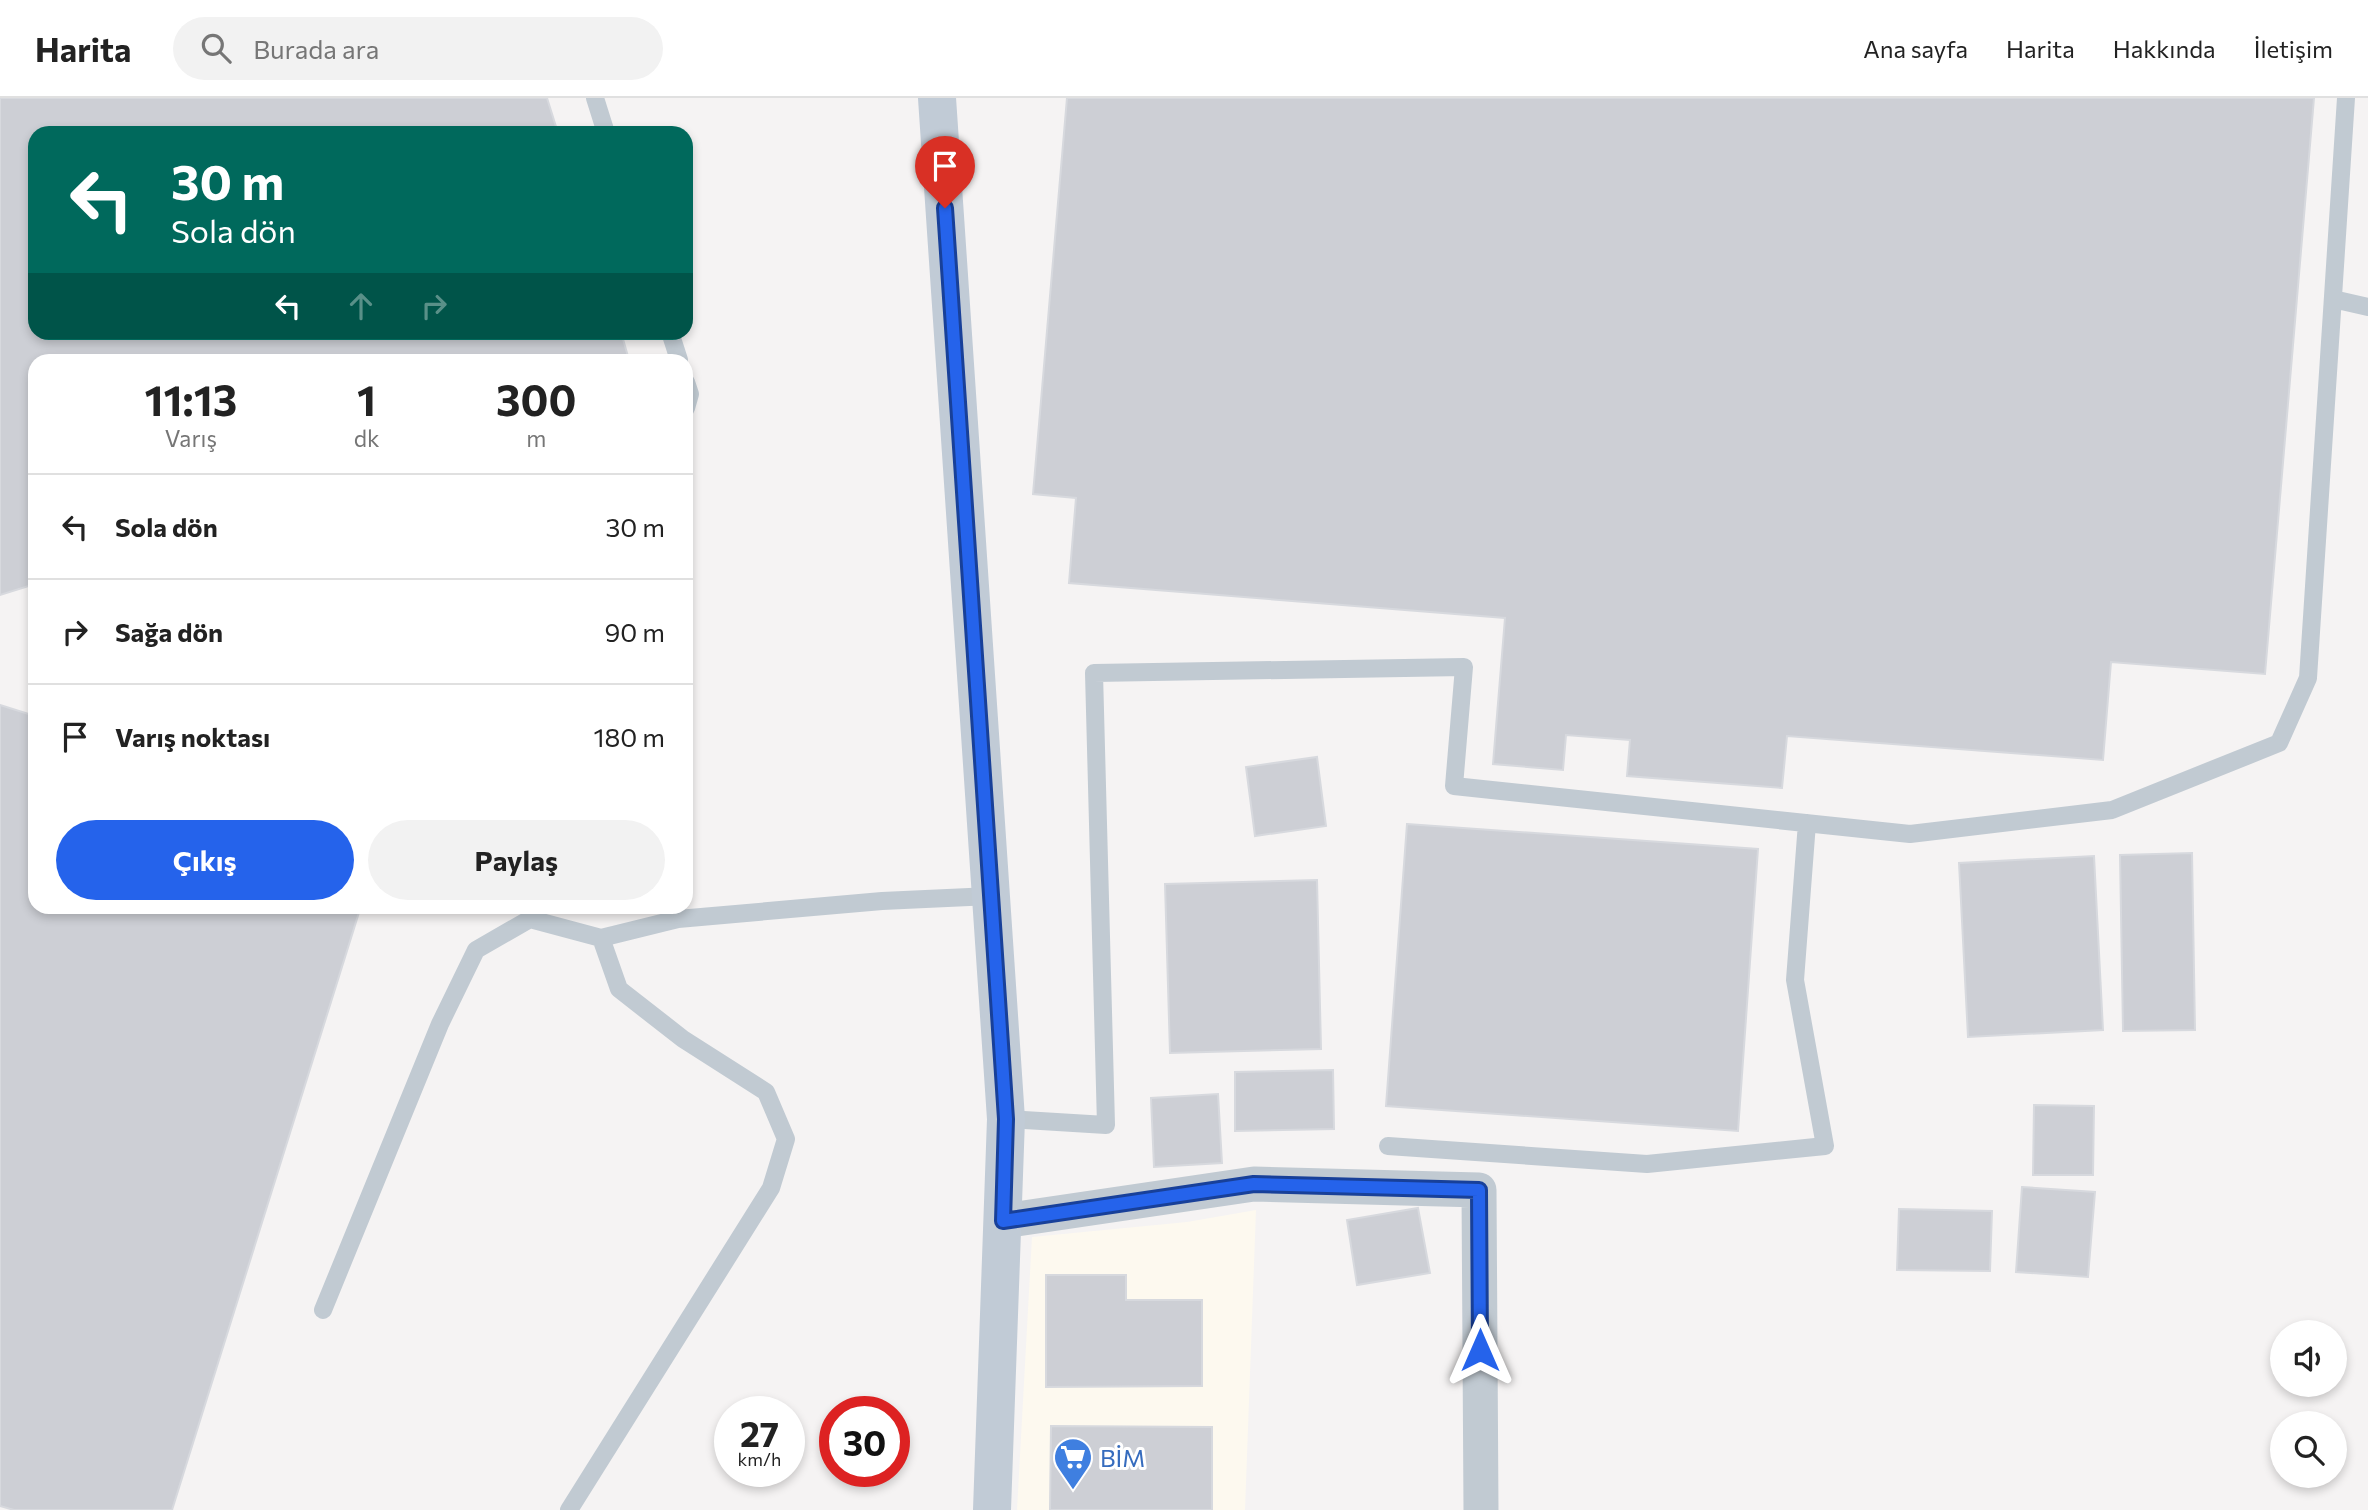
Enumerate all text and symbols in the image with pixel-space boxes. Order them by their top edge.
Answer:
search box [173,17,663,80]
text: Harita [35,28,131,69]
icon: search [197,29,235,67]
text: Burada ara [253,33,379,64]
text: Ana sayfa [1863,34,1968,63]
text: Harita [2006,34,2075,63]
text: Hakkında [2113,34,2216,63]
text: İletişim [2254,34,2333,63]
pin [915,136,975,208]
icon: arrive [926,147,964,185]
text: 30 m [171,150,284,210]
icon: left [56,154,147,245]
text: Sola dön [171,210,296,250]
icon: left [269,287,307,325]
icon: ahead [342,287,380,325]
icon: right [415,287,453,325]
text: 11:13 [145,373,237,425]
text: 1 [357,373,376,425]
text: 300 [496,373,576,425]
text: Varış [165,424,217,452]
text: dk [354,424,380,452]
text: m [526,424,546,452]
icon: left [56,508,94,546]
text: Sola dön [115,511,218,542]
text: 30 m [606,511,665,542]
icon: right [56,613,94,651]
text: Sağa dön [115,616,223,647]
text: 90 m [605,616,665,647]
icon: arrive [56,718,94,756]
text: Varış noktası [115,721,270,752]
text: 180 m [593,721,665,752]
button: Çıkış [56,820,354,900]
button: Paylaş [368,820,665,900]
position arrow [1443,1313,1517,1387]
map controls [2270,1320,2347,1488]
button: sound [2270,1320,2347,1397]
speed limit sign: 30 [819,1396,910,1487]
text: 27 [740,1411,779,1454]
button: search [2270,1411,2347,1488]
supermarket icon: BİM [1052,1436,1094,1491]
place label: BİM [1100,1443,1145,1472]
text: km/h [738,1448,781,1470]

